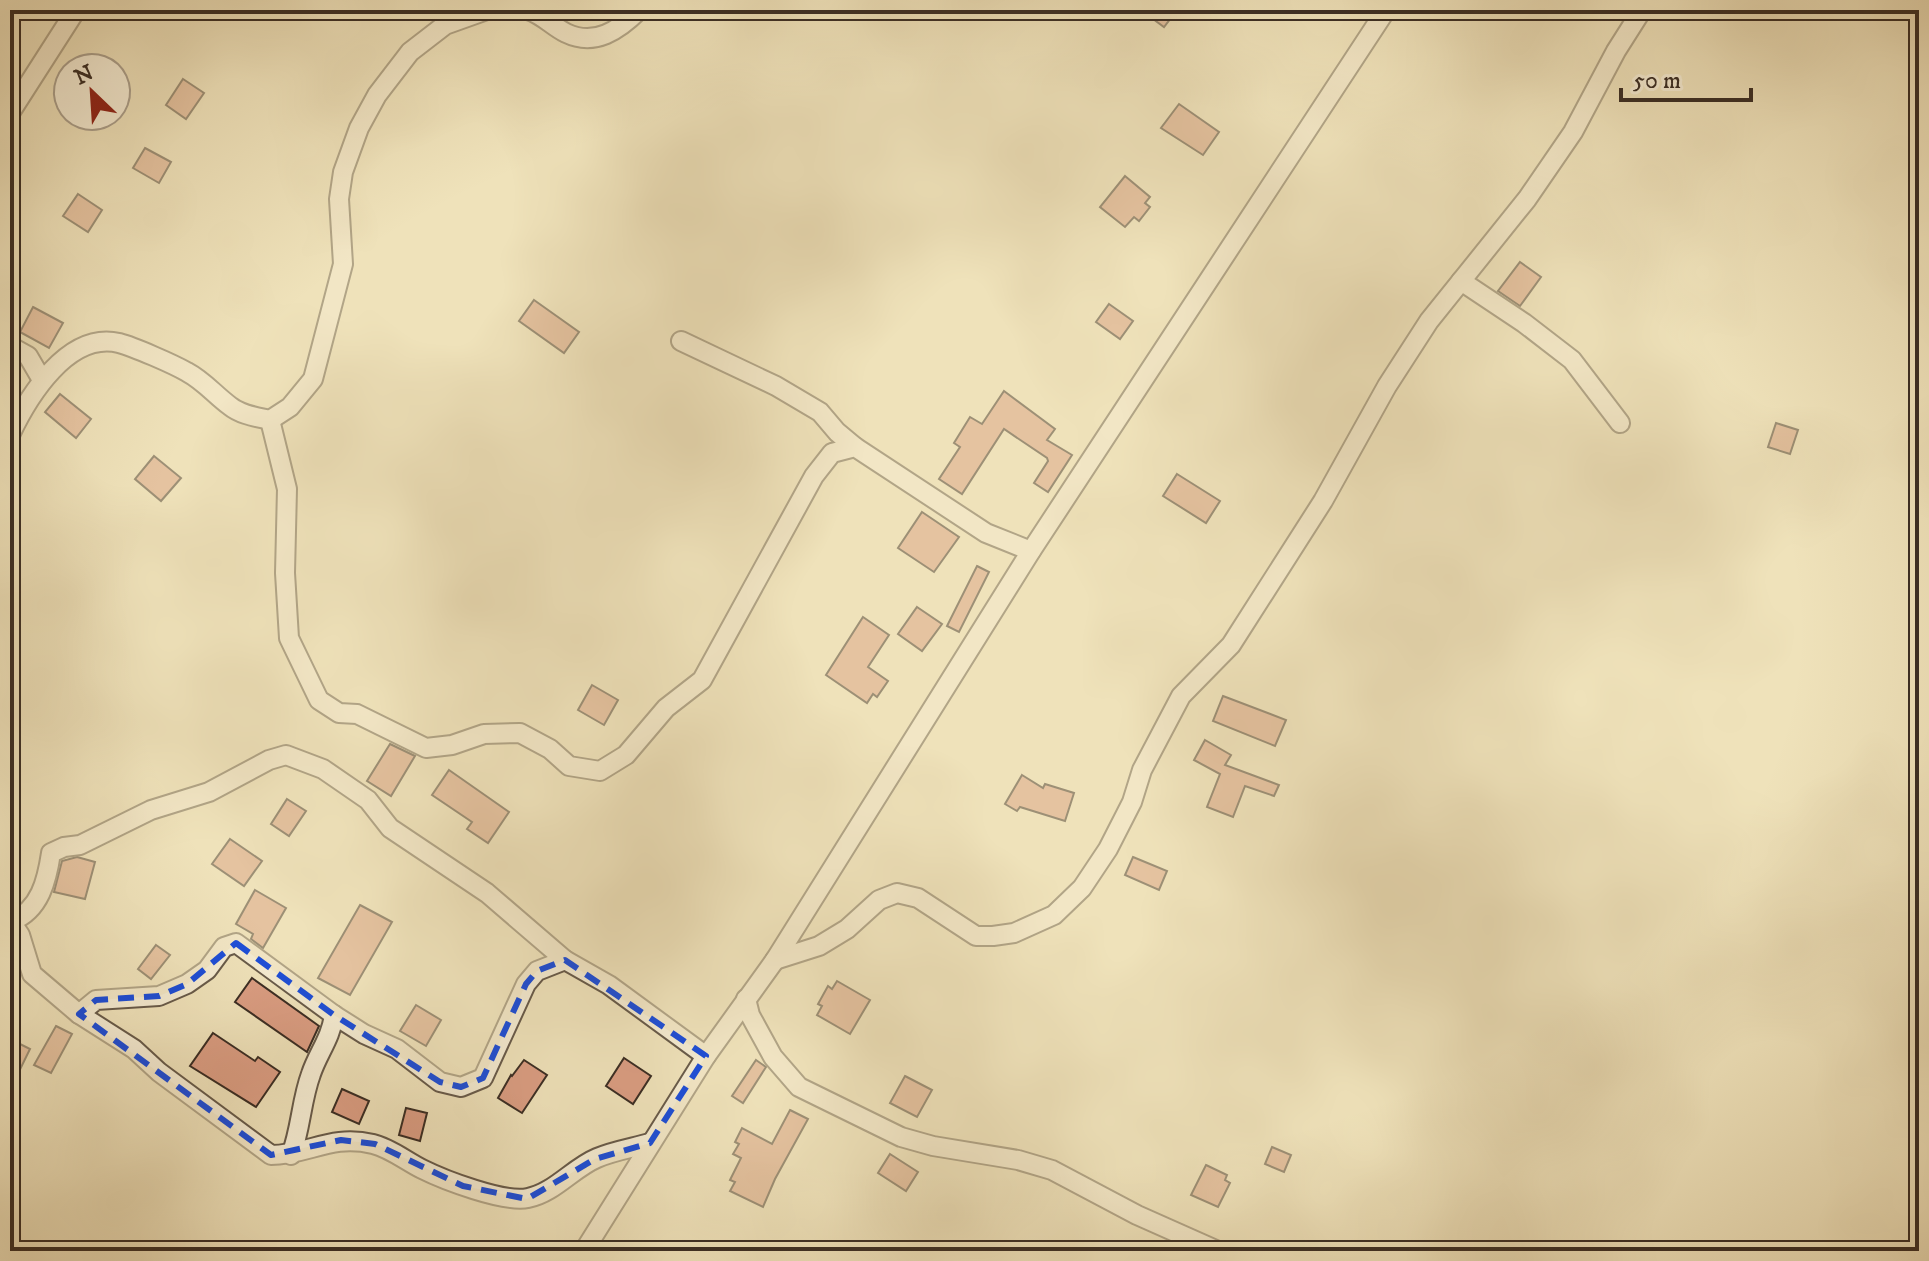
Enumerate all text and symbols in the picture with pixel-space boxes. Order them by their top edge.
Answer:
north arrow [52,52,132,132]
scale bar [1621,52,1751,102]
text: N [70,59,98,91]
text: 50 m [1633,66,1681,96]

